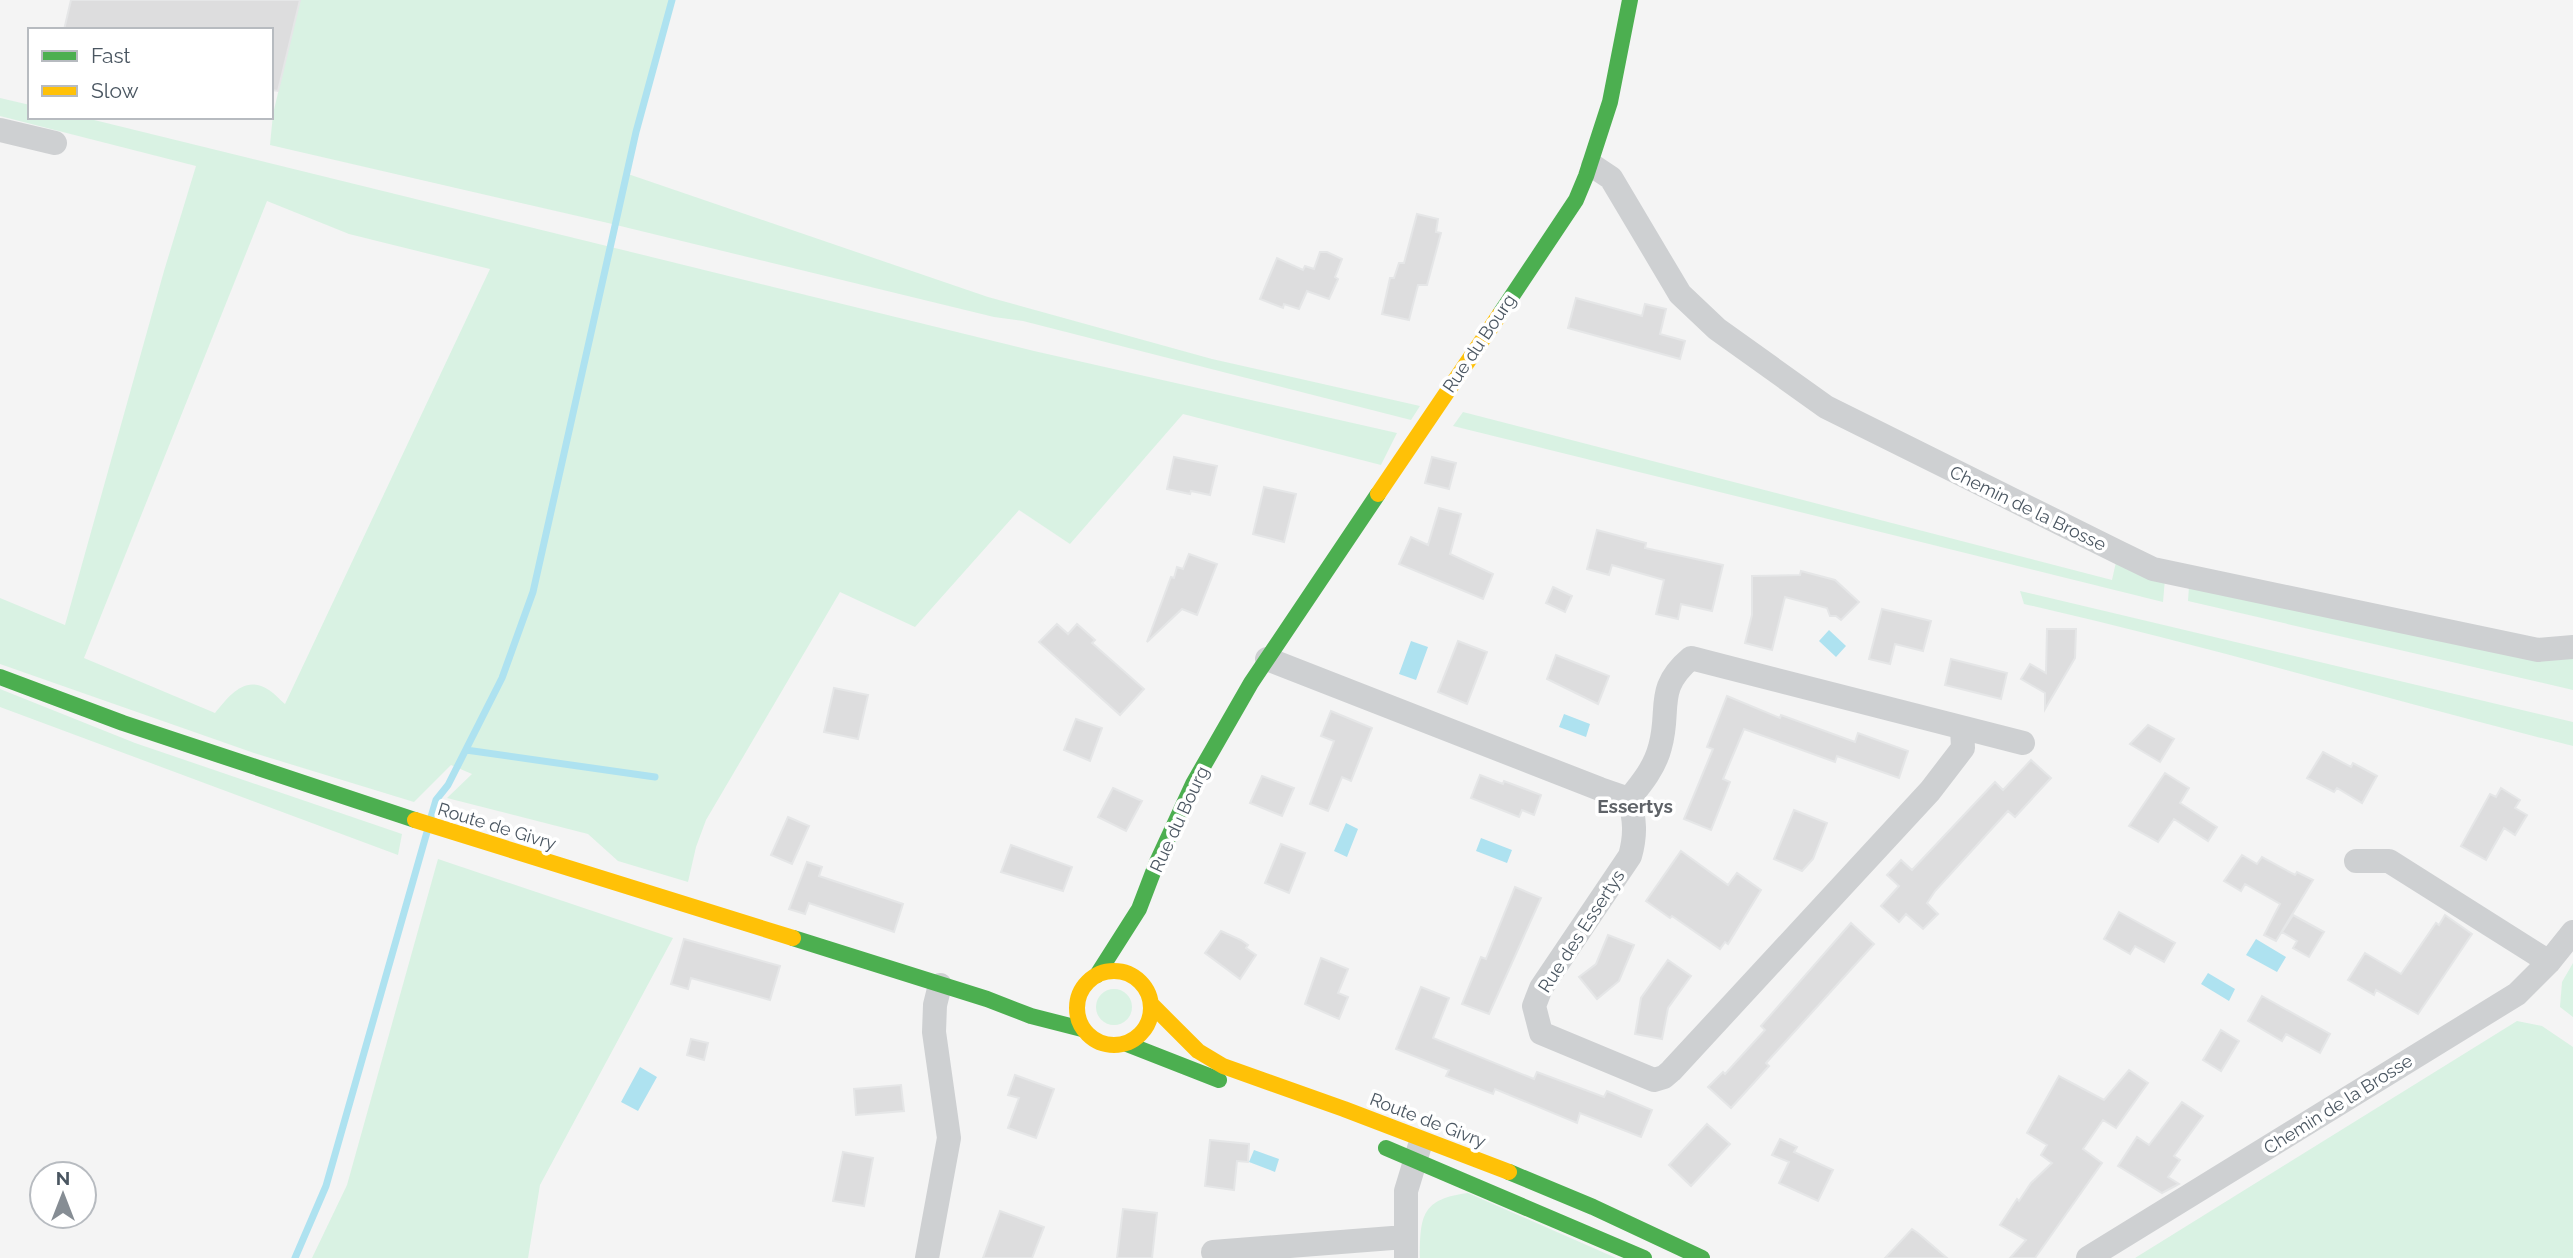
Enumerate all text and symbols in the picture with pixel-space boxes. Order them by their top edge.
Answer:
legend [28,28,273,119]
text: Fast [91,43,131,68]
text: Slow [91,78,139,103]
street label: Rue du Bourg [1438,290,1520,396]
street label: Chemin de la Brosse [1946,461,2110,555]
street label: Rue du Bourg [1145,763,1213,875]
district label: Essertys [1597,795,1673,817]
street label: Route de Givry [435,798,559,854]
street label: Rue des Essertys [1534,866,1629,996]
street label: Chemin de la Brosse [2260,1049,2417,1158]
street label: Route de Givry [1367,1088,1489,1152]
north arrow [28,1160,98,1230]
text: N [56,1167,70,1189]

